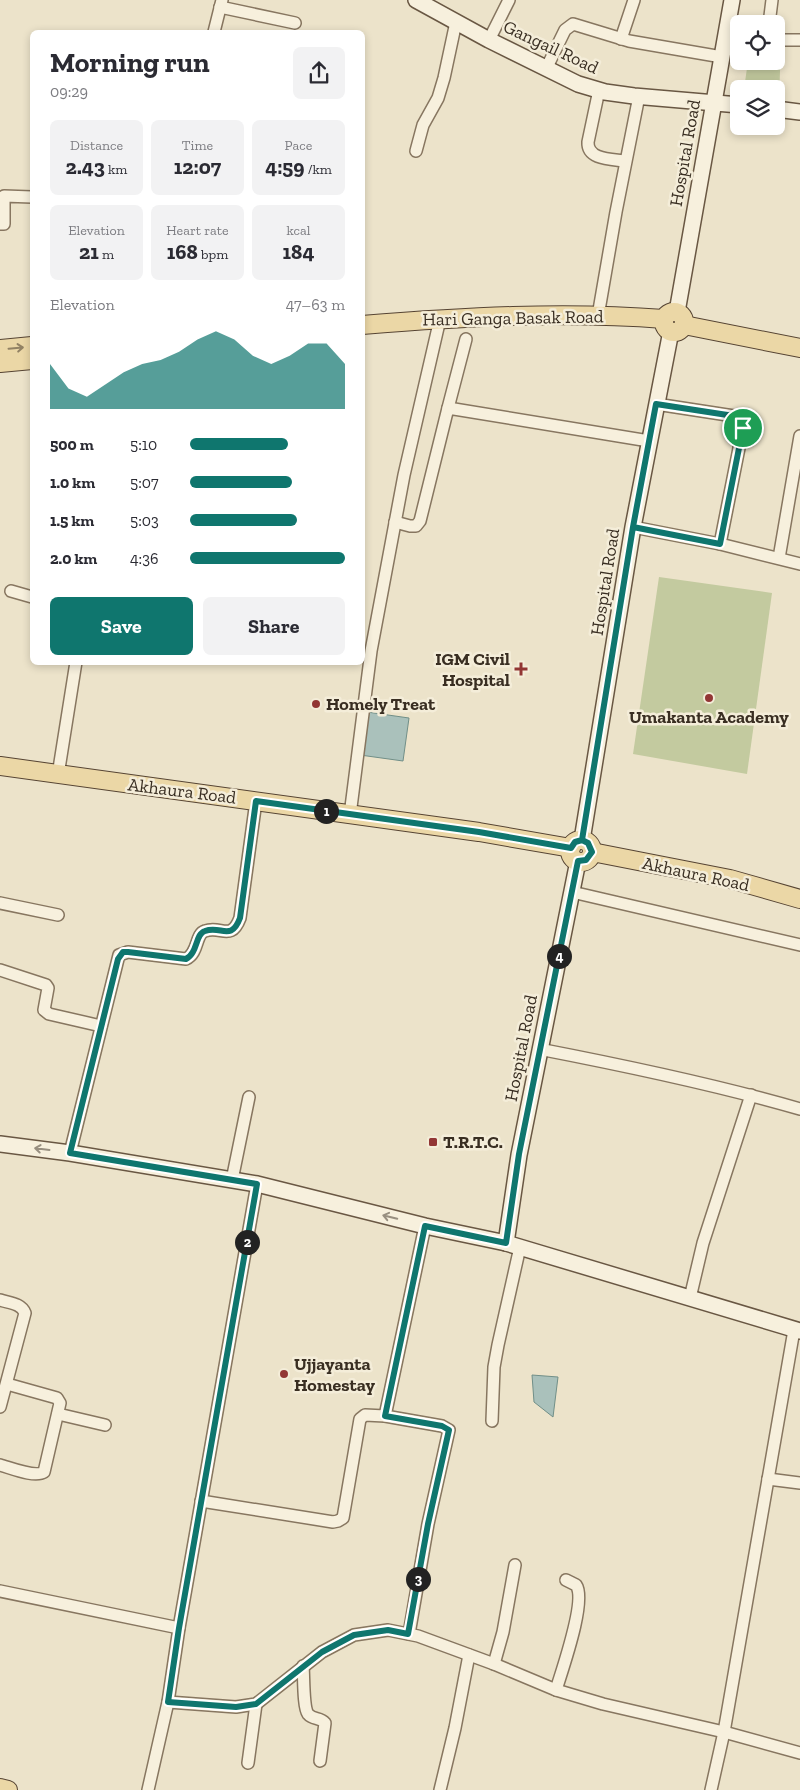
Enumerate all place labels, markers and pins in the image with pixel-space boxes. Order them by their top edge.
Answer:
pin [722,407,764,449]
place label: IGM Civil Hospital [435,648,510,691]
marker: IGM Civil Hospital [514,662,528,676]
marker: Umakanta Academy [703,692,715,704]
place label: Homely Treat [326,693,436,715]
marker: Homely Treat [310,698,322,710]
place label: Umakanta Academy [629,706,789,728]
pin: 1 [314,798,338,824]
pin: 4 [546,944,572,968]
place label: T.R.T.C. [443,1131,503,1153]
marker: T.R.T.C. [427,1136,439,1148]
pin: 2 [234,1230,260,1254]
place label: Ujjayanta Homestay [294,1353,375,1396]
marker: Ujjayanta Homestay [278,1368,290,1380]
pin: 3 [406,1566,430,1592]

